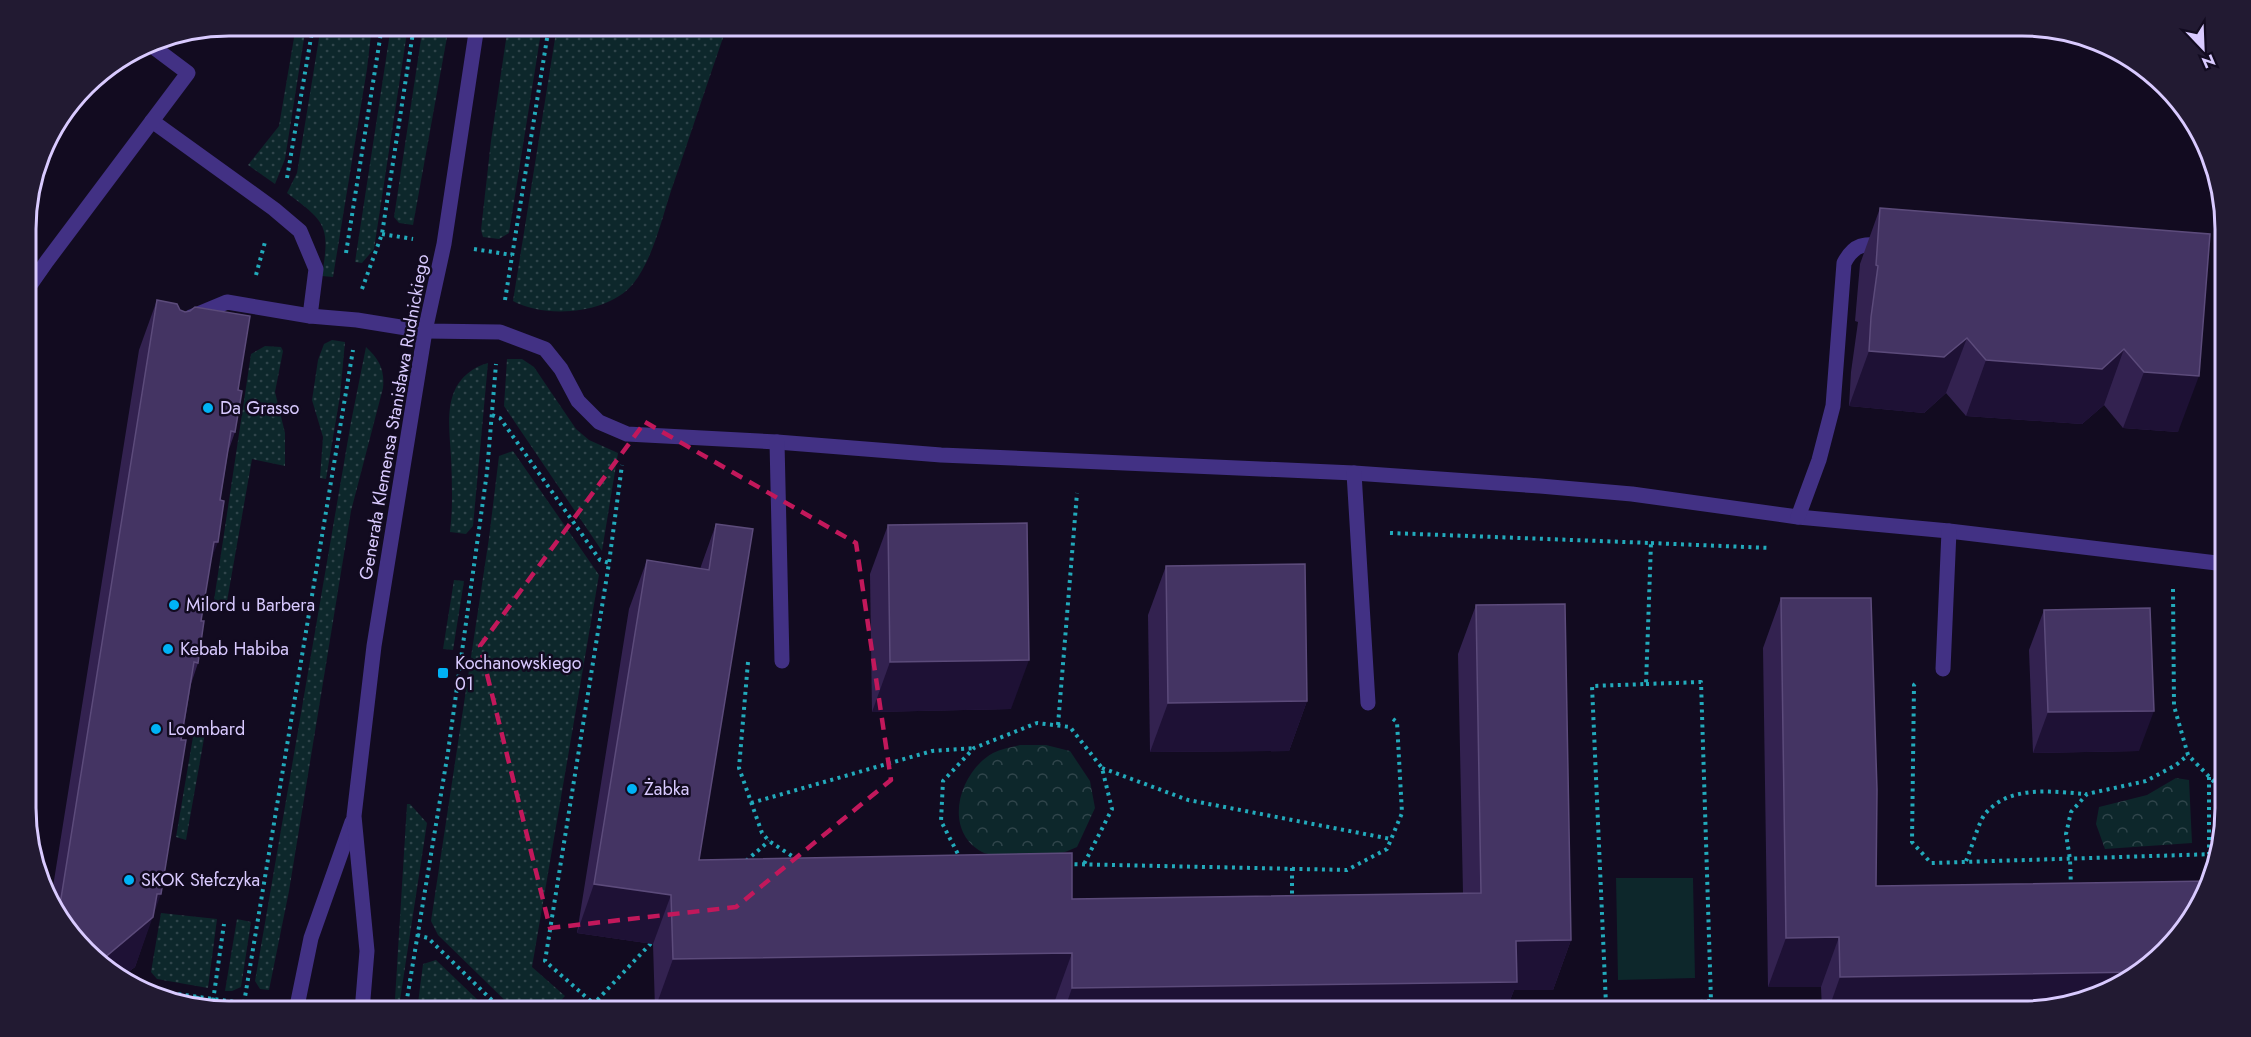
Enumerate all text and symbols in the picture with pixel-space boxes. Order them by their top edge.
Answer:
north arrow [2173,18,2233,78]
text: N [2198,48,2219,74]
street label: Generała Klemensa Stanisława Rudnickiego [353,252,436,582]
place label: Da Grasso [220,395,300,421]
marker: Da Grasso [201,401,215,415]
place label: Milord u Barbera [186,592,315,618]
marker: Milord u Barbera [167,598,181,612]
place label: Kebab Habiba [180,636,289,662]
marker: Kebab Habiba [161,642,175,656]
place label: Kochanowskiego 01 [455,650,582,697]
marker: Kochanowskiego 01 [436,666,450,680]
place label: Loombard [168,716,245,742]
marker: Loombard [149,722,163,736]
place label: Żabka [644,776,689,802]
marker: Żabka [625,782,639,796]
place label: SKOK Stefczyka [141,867,260,893]
marker: SKOK Stefczyka [122,873,136,887]

